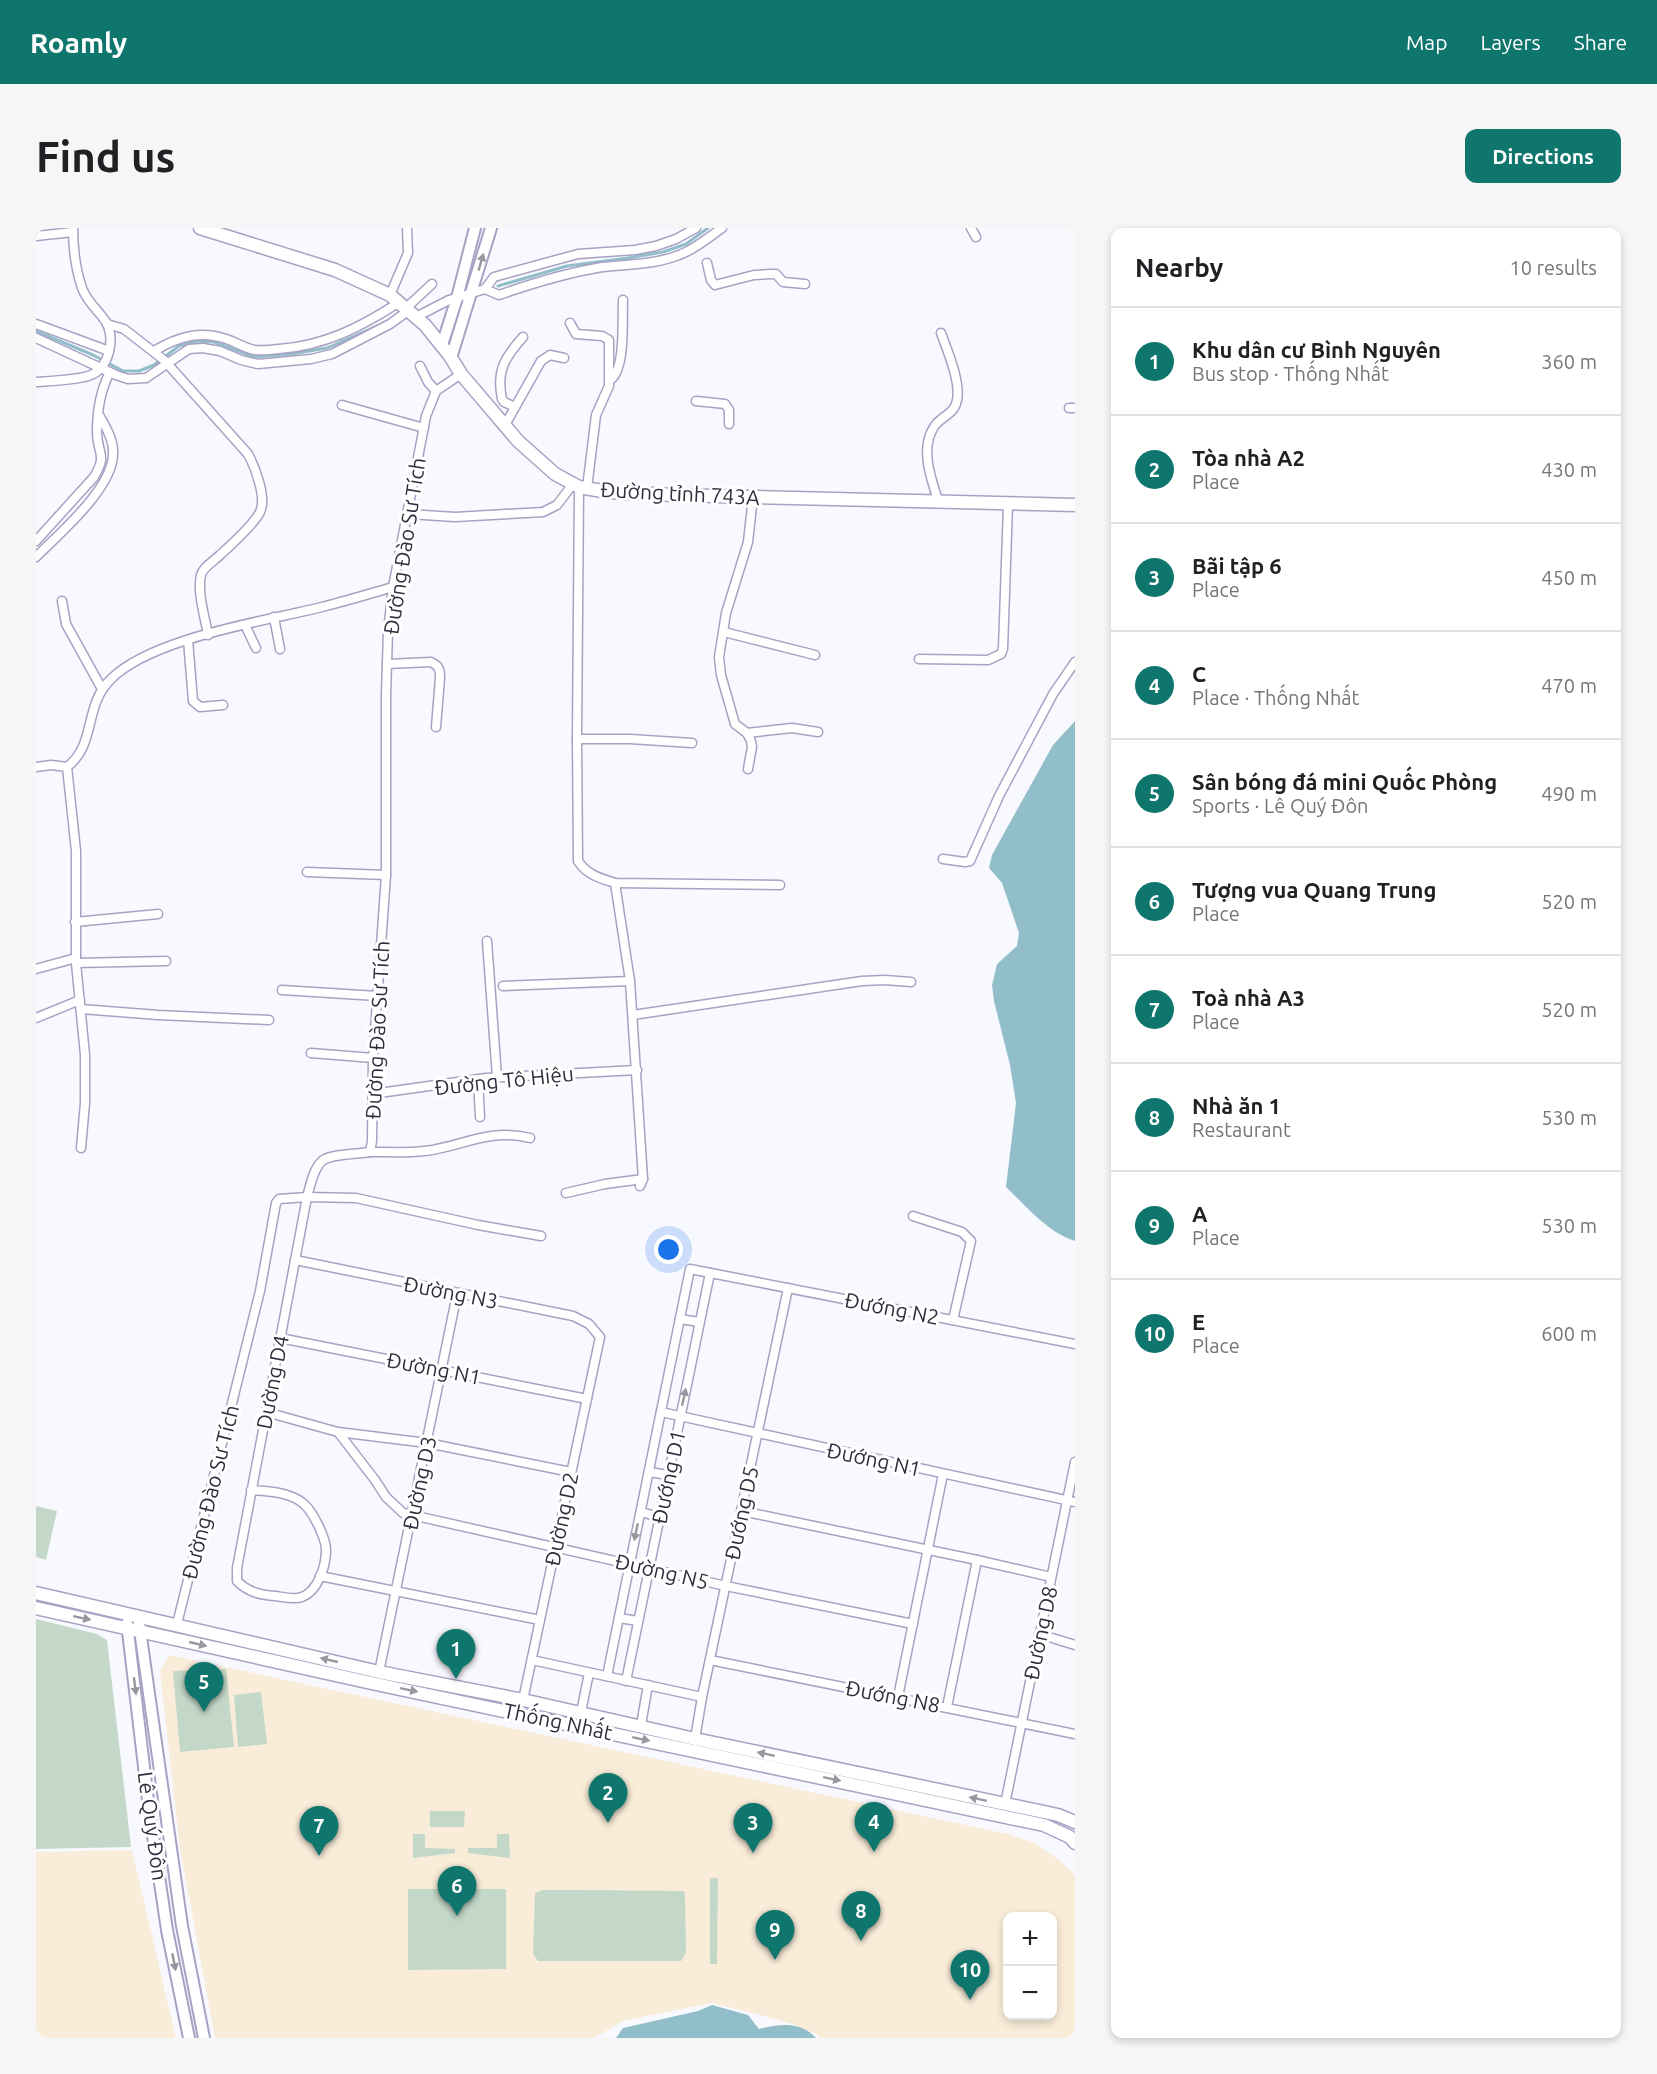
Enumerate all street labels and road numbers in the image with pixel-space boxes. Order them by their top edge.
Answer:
street label: Đường Đào Sư Tích [378,456,430,636]
street label: Đường tỉnh 743A [600,477,761,509]
street label: Đường Đào Sư Tích [360,940,394,1120]
street label: Đường Tô Hiệu [433,1061,575,1099]
street label: Đường N3 [402,1271,500,1313]
street label: Đướng N2 [843,1287,941,1329]
street label: Dường D4 [251,1333,293,1431]
street label: Đường N1 [385,1347,483,1389]
street label: Đường Đào Sư Tích [177,1402,243,1582]
street label: Đướng D1 [646,1428,690,1526]
street label: Đường D3 [397,1434,441,1532]
street label: Đướng N1 [825,1437,923,1481]
street label: Đướng D5 [719,1464,763,1562]
street label: Đường D2 [539,1470,583,1568]
street label: Đường N5 [613,1549,711,1593]
street label: Đường D8 [1018,1584,1062,1682]
street label: Đướng N8 [844,1675,942,1717]
street label: Thống Nhất [501,1696,615,1744]
street label: Lê Quý Đôn [133,1770,173,1882]

